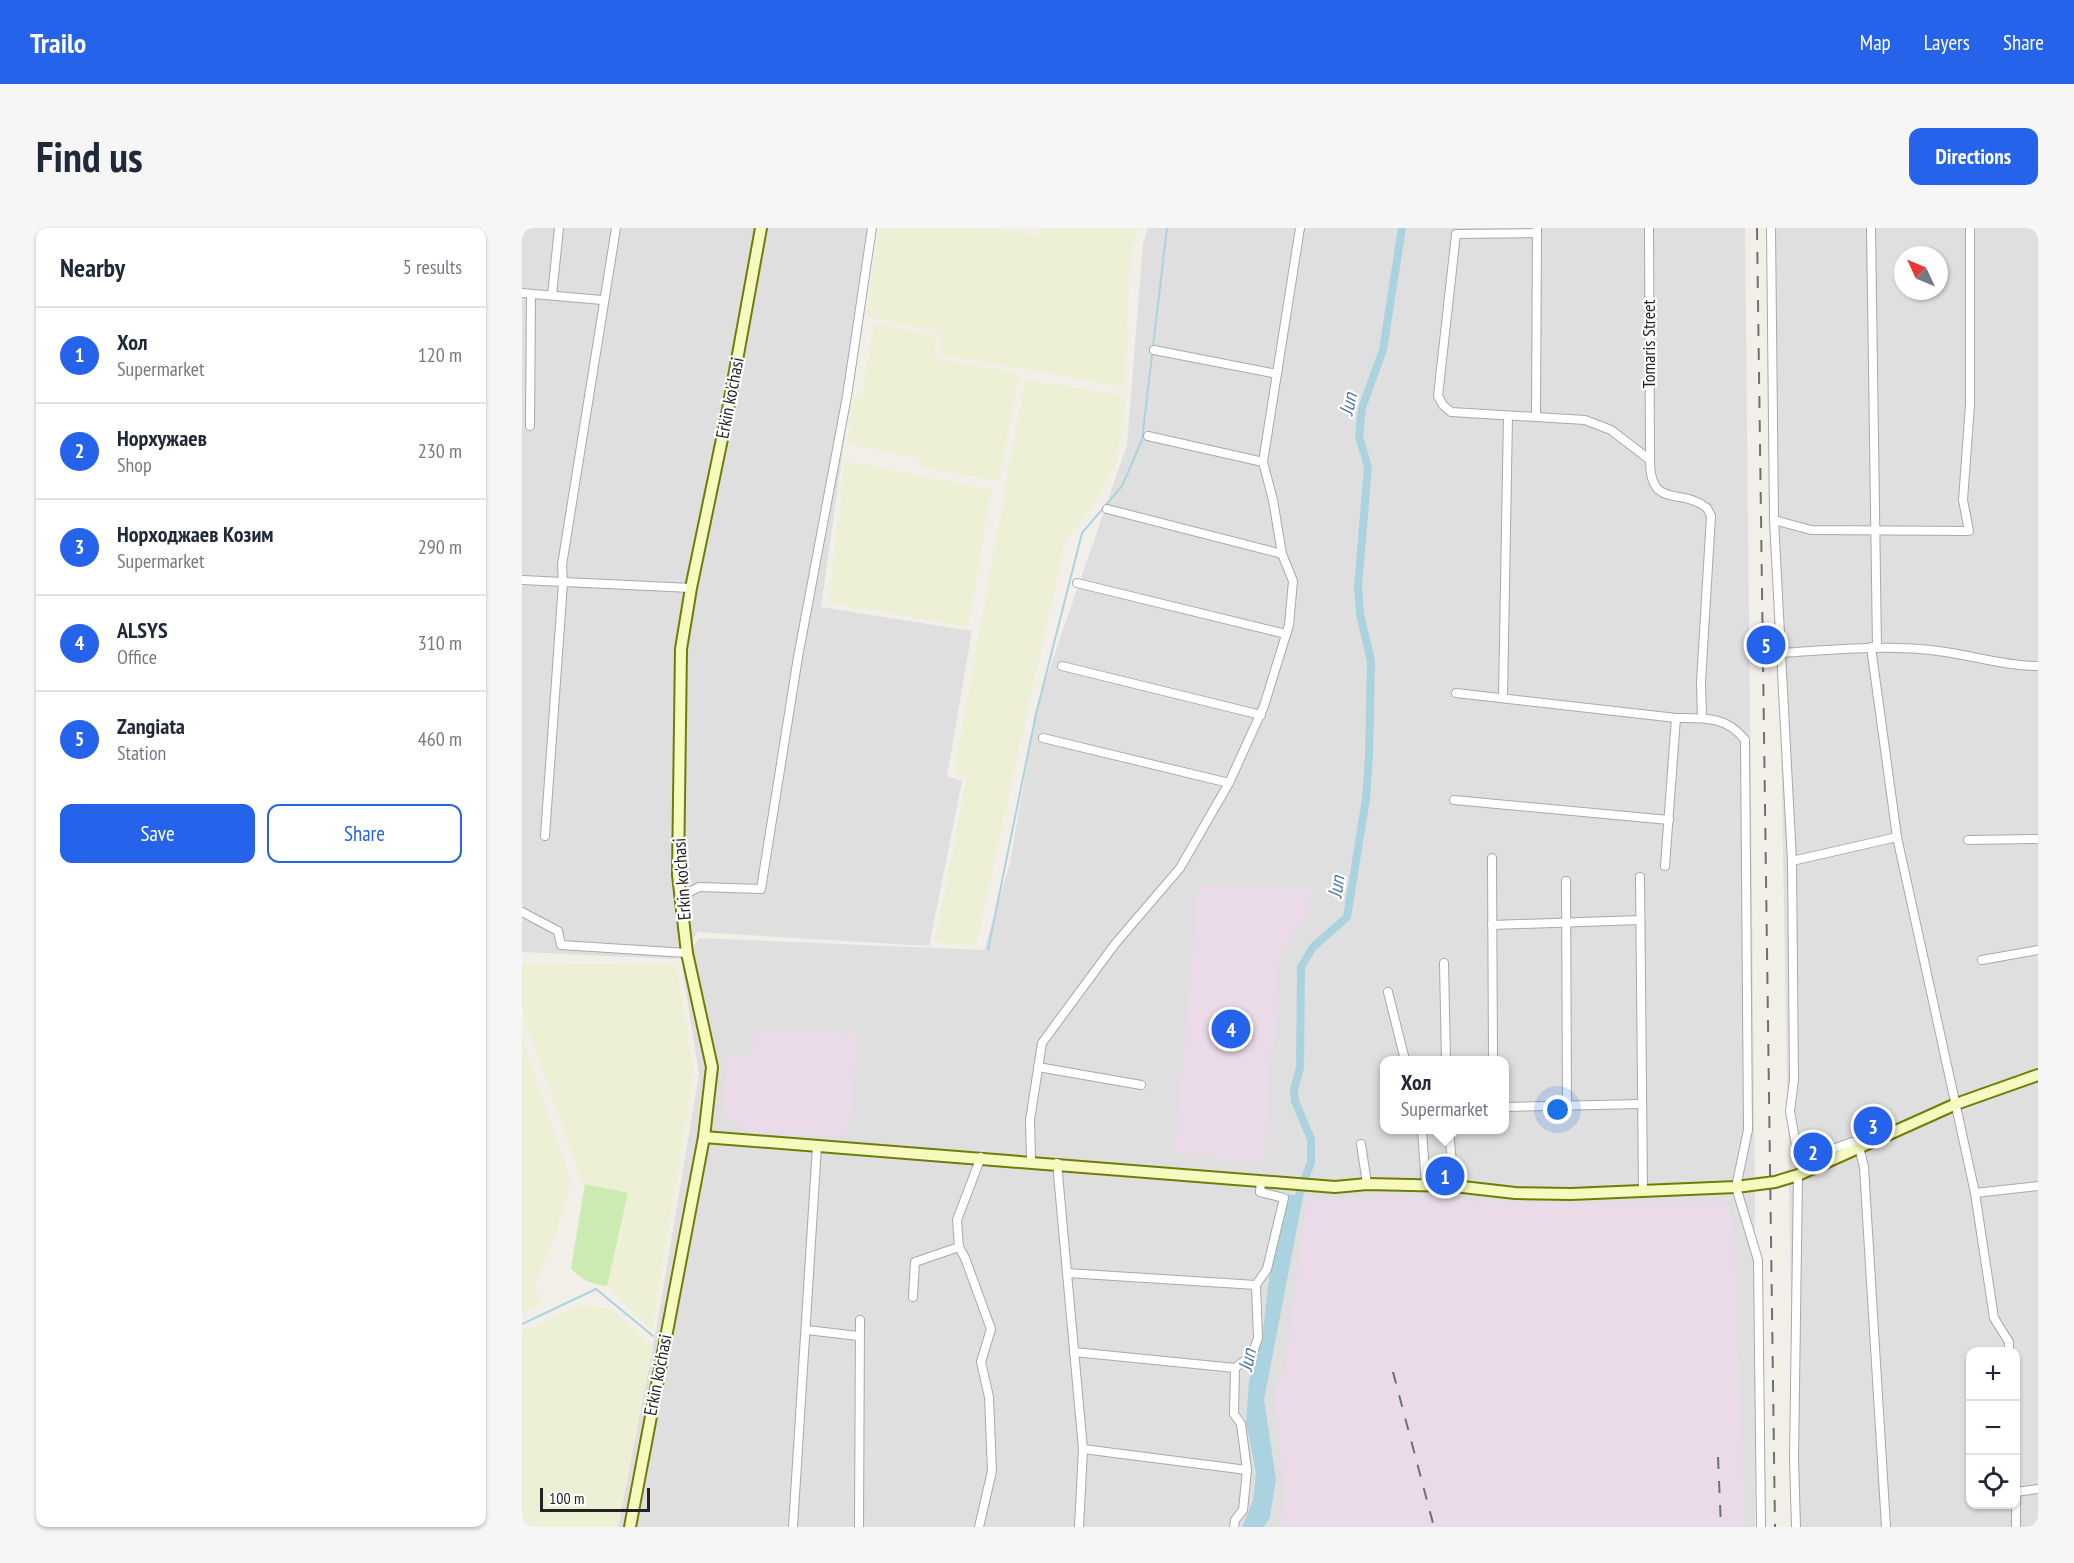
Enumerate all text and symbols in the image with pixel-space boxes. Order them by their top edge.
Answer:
text: Trailo [30,24,86,61]
text: Map [1860,29,1891,56]
text: Layers [1924,29,1970,56]
text: Share [2003,29,2044,56]
button: Directions [1909,128,2038,185]
text: Find us [36,129,143,184]
north arrow [1894,246,1948,300]
text: Nearby [60,251,125,284]
text: 5 results [403,254,462,280]
street label: Tomaris Street [1637,300,1660,388]
text: Хол [117,328,148,356]
text: 1 [75,342,84,368]
text: 120 m [418,342,462,368]
street label: Erkin ko'chasi [710,355,749,441]
text: Supermarket [117,356,205,382]
water label: Jun [1333,389,1363,419]
text: Норхужаев [117,424,207,452]
text: 2 [75,438,84,464]
text: 230 m [418,438,462,464]
text: Shop [117,452,152,478]
text: Норходжаев Козим [117,520,274,548]
text: 3 [75,534,84,560]
text: 290 m [418,534,462,560]
text: Supermarket [117,548,205,574]
text: ALSYS [117,616,168,644]
pin: 5 [1746,622,1786,668]
text: 4 [75,630,84,656]
text: 310 m [418,630,462,656]
text: Office [117,644,157,670]
text: Zangiata [117,712,185,740]
text: 5 [75,726,84,752]
text: 460 m [418,726,462,752]
text: Station [117,740,166,766]
button: Save [60,804,255,863]
button: Share [267,804,462,863]
street label: Erkin ko'chasi [667,837,696,921]
water label: Jun [1321,873,1351,901]
pin: 4 [1212,1006,1250,1052]
popup [1380,1056,1509,1134]
text: Хол [1401,1068,1431,1096]
your location [1543,1095,1572,1124]
text: Supermarket [1401,1096,1488,1122]
pin: 3 [1854,1104,1892,1148]
pin: 2 [1794,1130,1832,1174]
pin: 1 [1426,1154,1464,1198]
street label: Erkin ko'chasi [638,1332,677,1418]
water label: Jun [1232,1345,1262,1375]
map controls [1966,1347,2020,1509]
button: + [1966,1347,2020,1401]
button: − [1966,1401,2020,1455]
button: locate [1966,1455,2020,1509]
scale bar [540,1485,650,1512]
text: 100 m [549,1488,584,1508]

